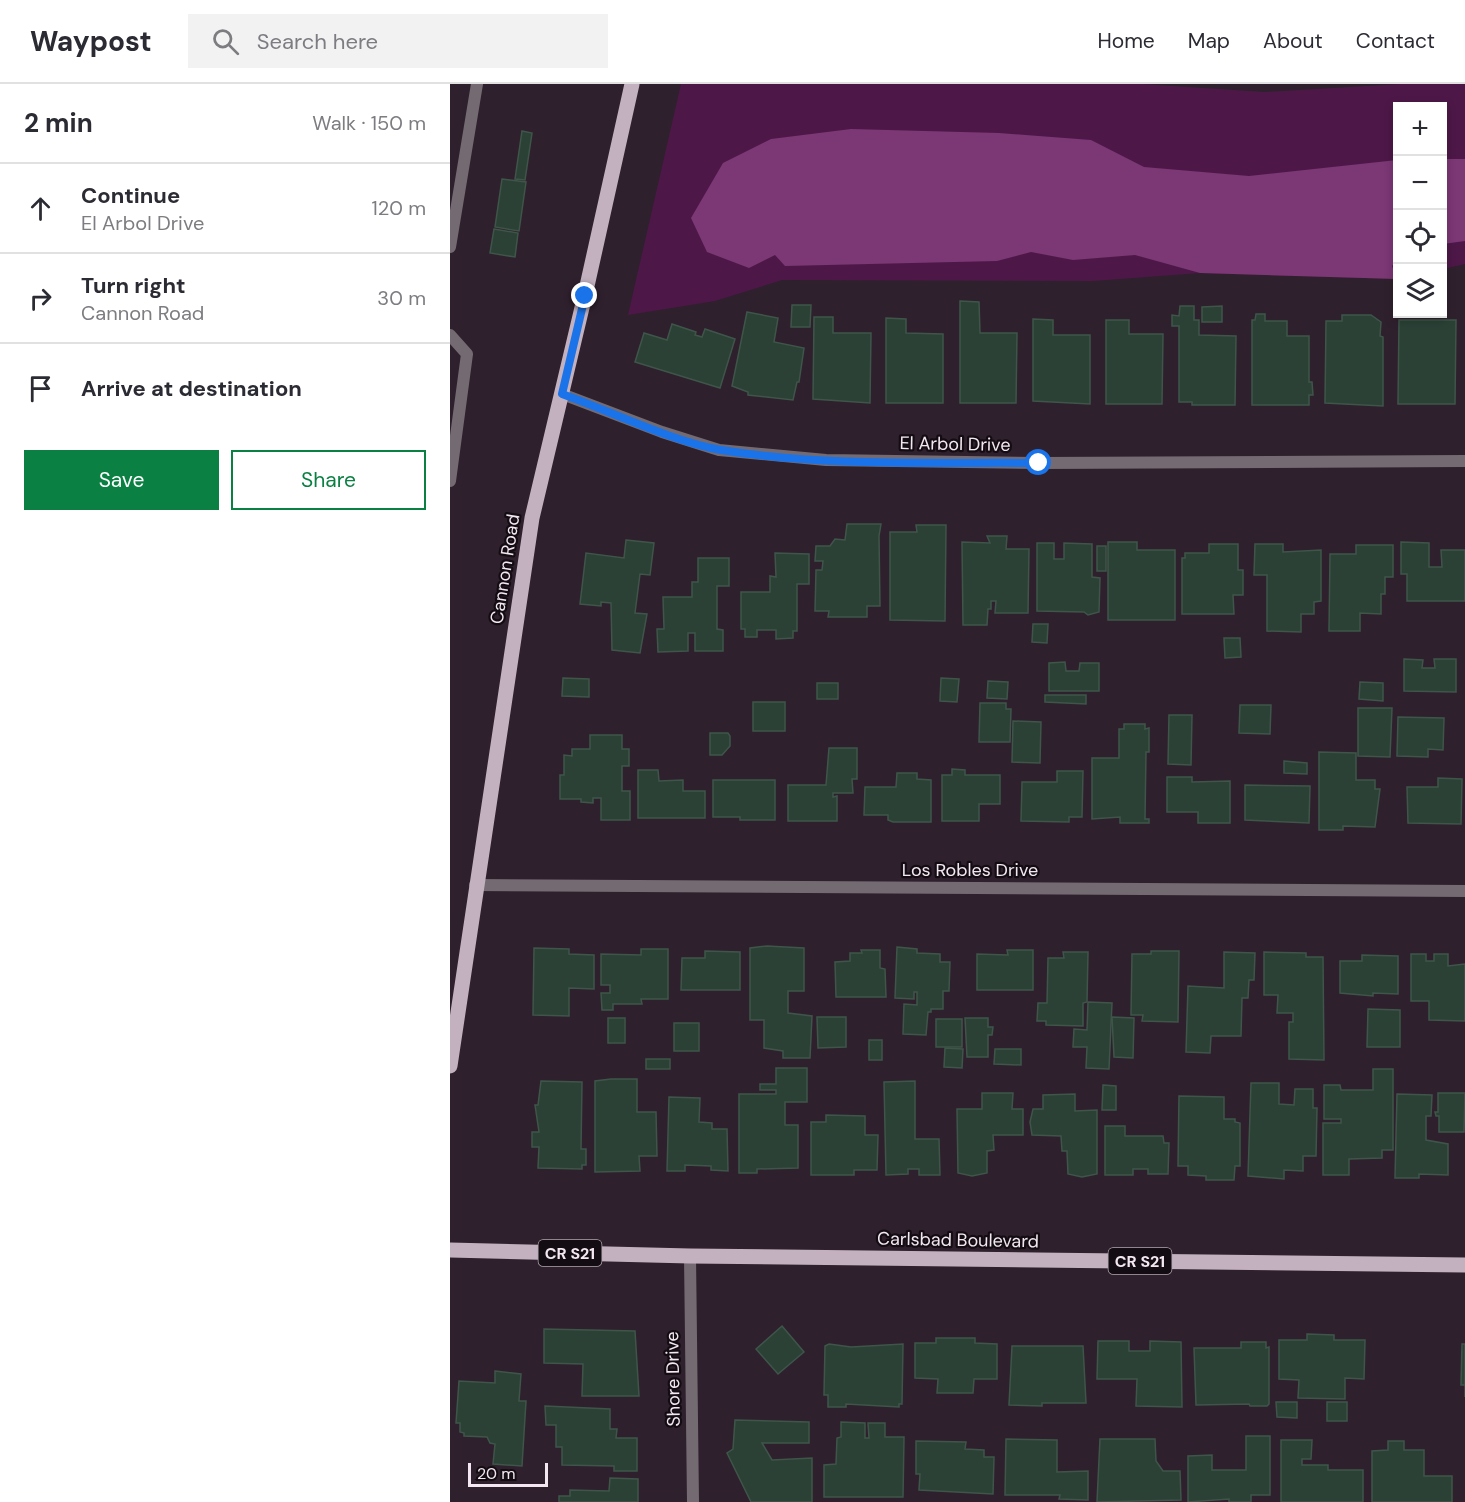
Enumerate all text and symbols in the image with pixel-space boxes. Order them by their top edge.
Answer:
search box [188,14,608,68]
text: Waypost [30,23,152,60]
icon: search [209,25,242,58]
text: Search here [257,27,378,56]
text: Home [1097,27,1155,55]
text: Map [1188,27,1230,55]
text: About [1263,27,1323,55]
text: Contact [1356,27,1435,55]
map controls [1393,102,1447,318]
button: + [1393,102,1447,156]
text: 2 min [24,106,93,140]
text: Walk · 150 m [312,110,426,136]
button: − [1393,156,1447,210]
text: Continue [81,181,180,210]
icon: ahead [24,192,57,225]
text: 120 m [372,195,426,221]
text: El Arbol Drive [81,210,204,236]
button: locate [1393,210,1447,264]
button: layers [1393,264,1447,318]
text: Turn right [81,271,186,300]
icon: right [24,282,57,315]
route end [571,282,597,308]
text: 30 m [377,285,426,311]
text: Cannon Road [81,300,204,326]
icon: arrive [24,372,57,405]
text: Arrive at destination [81,374,302,403]
street label: El Arbol Drive [899,431,1011,457]
route start [1025,449,1051,475]
button: Save [24,450,219,510]
button: Share [231,450,426,510]
street label: Cannon Road [484,512,526,626]
street label: Los Robles Drive [902,858,1038,882]
street label: Carlsbad Boulevard [877,1227,1039,1253]
road number: CR S21 [538,1240,602,1266]
road number: CR S21 [1108,1248,1172,1274]
street label: Shore Drive [660,1331,686,1427]
scale bar [468,1460,548,1488]
text: 20 m [477,1463,516,1484]

